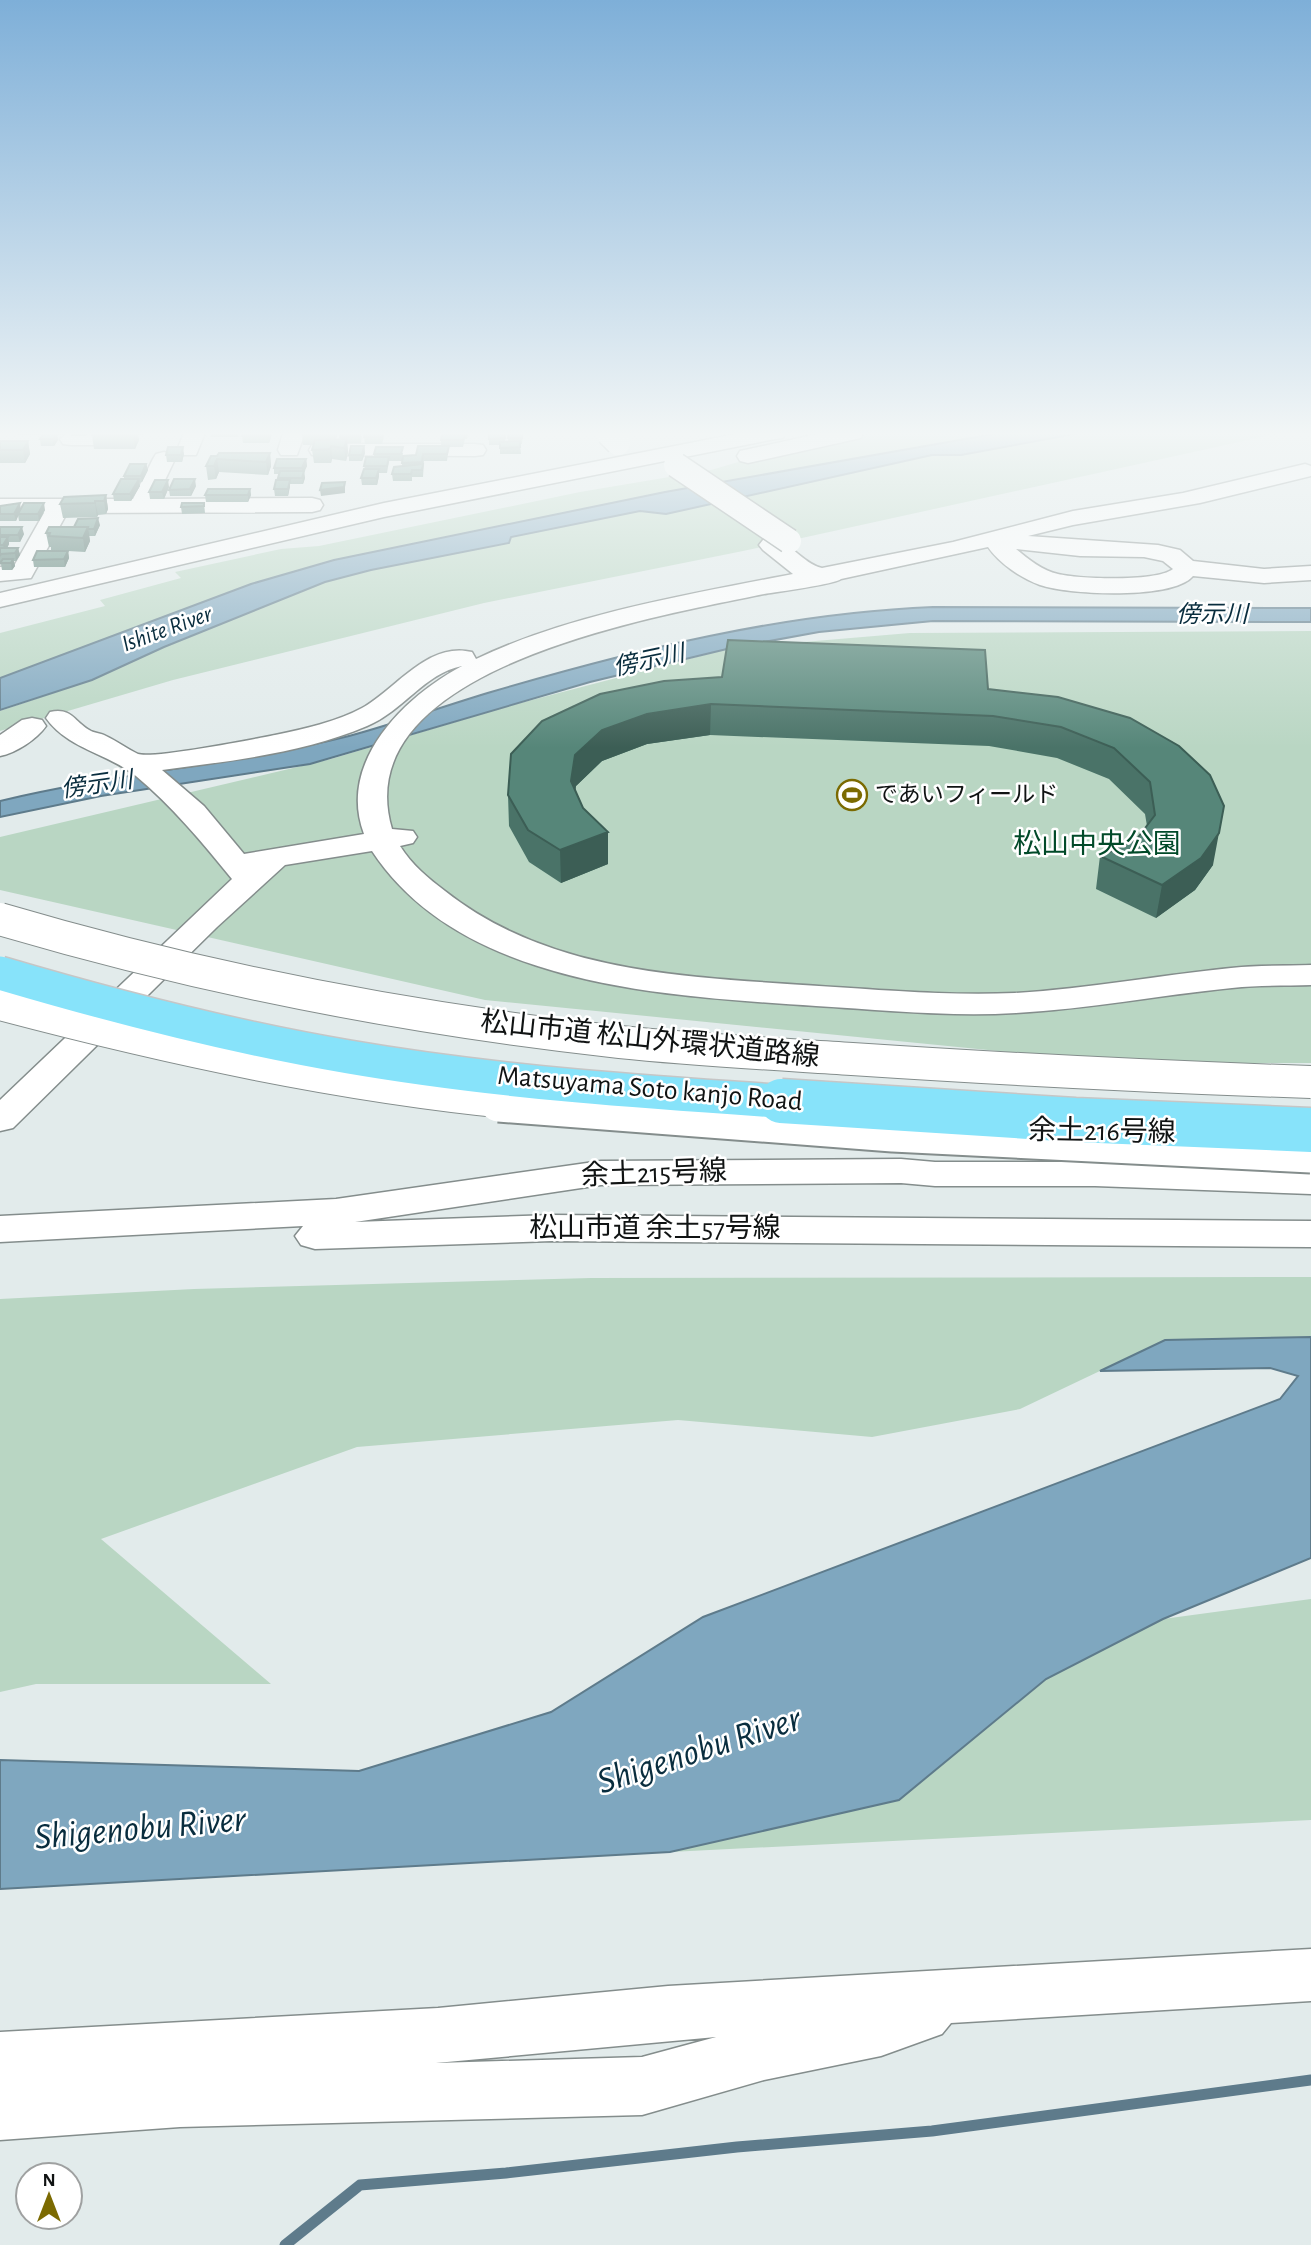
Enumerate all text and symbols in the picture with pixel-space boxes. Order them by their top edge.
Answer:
water label: Ishite River [119,601,216,656]
water label: 傍示川 [1176,601,1251,627]
water label: 傍示川 [611,639,690,680]
water label: 傍示川 [59,766,137,802]
sports icon: であいフィールド [835,778,869,812]
place label: であいフィールド [875,783,1058,807]
park label: 松山中央公園 [1013,829,1181,859]
street label: 松山市道 松山外環状道路線 [479,1006,821,1072]
street label: Matsuyama Soto kanjo Road [496,1062,804,1116]
street label: 余土216号線 [1028,1115,1176,1147]
street label: 余土215号線 [580,1155,727,1191]
street label: 松山市道 余土57号線 [529,1213,781,1243]
water label: Shigenobu River [593,1699,806,1800]
water label: Shigenobu River [33,1800,248,1856]
north arrow [14,2161,84,2231]
text: N [42,2171,56,2190]

